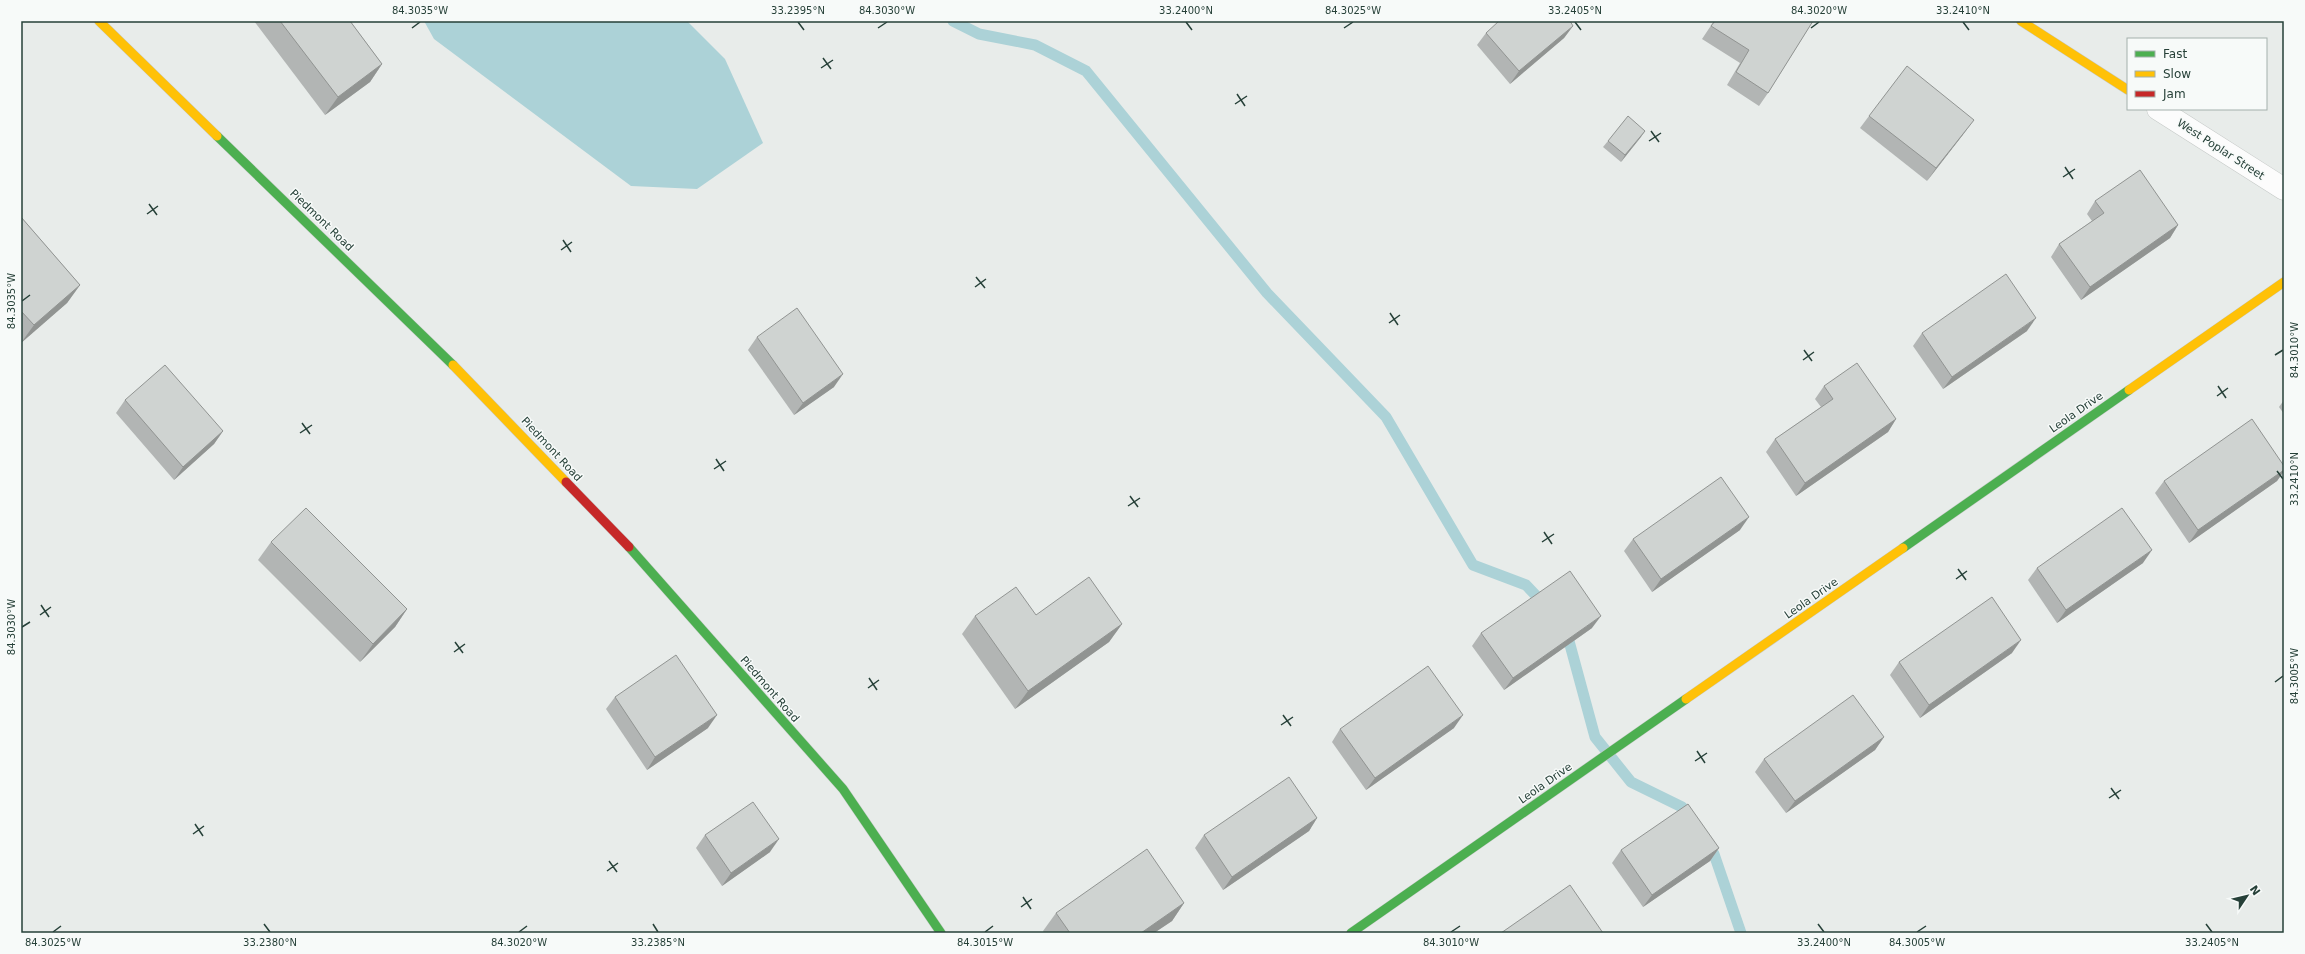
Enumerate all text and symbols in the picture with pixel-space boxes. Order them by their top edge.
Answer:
text: 84.3035°W [392,5,448,16]
text: 33.2395°N [771,5,825,16]
text: 84.3030°W [859,5,915,16]
text: 33.2400°N [1159,5,1213,16]
text: 84.3025°W [1325,5,1381,16]
text: 33.2405°N [1548,5,1602,16]
text: 84.3020°W [1791,5,1847,16]
text: 33.2410°N [1936,5,1990,16]
legend [2127,38,2267,110]
text: Fast [2163,47,2187,61]
text: Slow [2163,67,2191,81]
text: Jam [2162,87,2186,101]
street label: West Poplar Street [2175,116,2268,183]
street label: Piedmont Road [287,187,356,254]
text: 84.3035°W [6,273,17,329]
text: 84.3010°W [2289,322,2300,378]
street label: Leola Drive [2047,389,2106,436]
street label: Piedmont Road [519,415,585,484]
text: 33.2410°N [2289,452,2300,506]
street label: Leola Drive [1782,575,1841,622]
text: 84.3030°W [6,599,17,655]
text: 84.3005°W [2289,648,2300,704]
street label: Piedmont Road [737,654,802,725]
street label: Leola Drive [1516,760,1575,807]
north arrow [2227,876,2267,916]
text: N [2247,883,2263,898]
text: 84.3025°W [25,937,81,948]
text: 33.2380°N [243,937,297,948]
text: 84.3020°W [491,937,547,948]
text: 33.2385°N [631,937,685,948]
text: 84.3015°W [957,937,1013,948]
text: 84.3010°W [1423,937,1479,948]
text: 33.2400°N [1797,937,1851,948]
text: 84.3005°W [1889,937,1945,948]
text: 33.2405°N [2185,937,2239,948]

